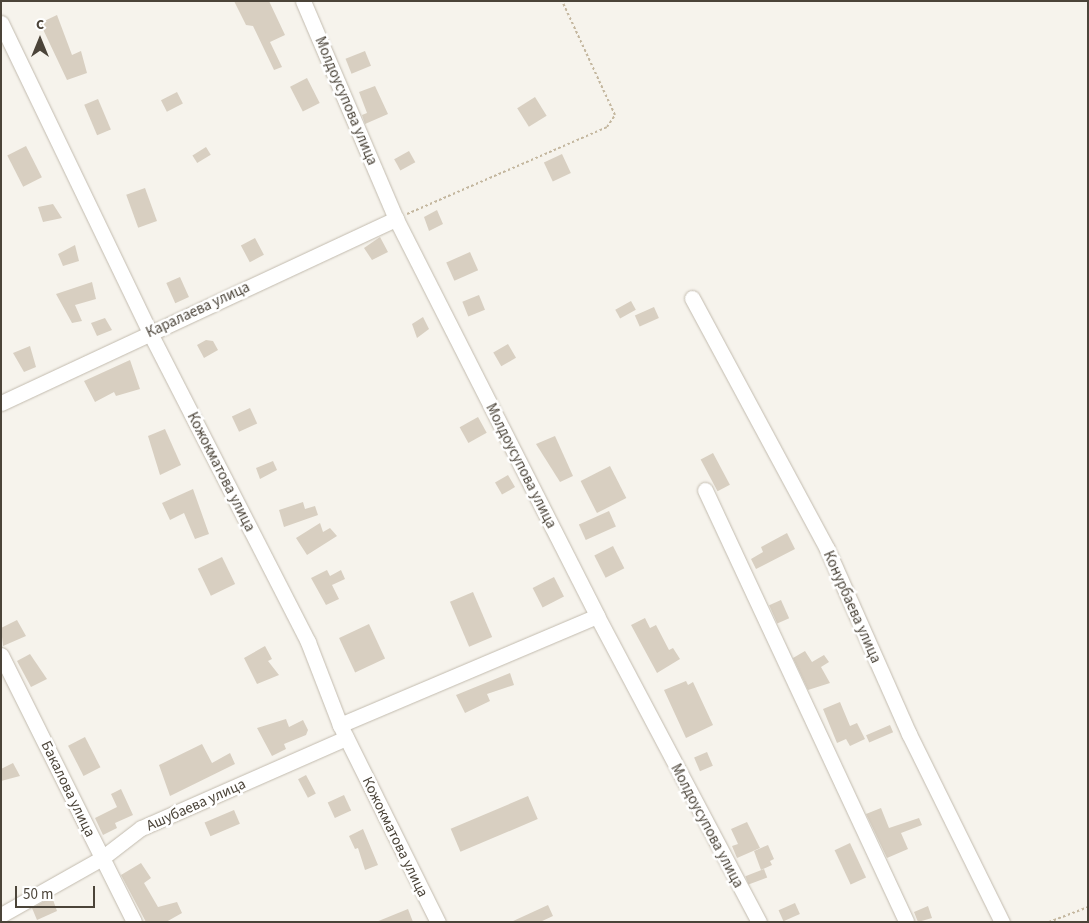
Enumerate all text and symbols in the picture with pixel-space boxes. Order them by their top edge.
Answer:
north arrow [15,15,65,65]
text: С [36,15,44,35]
street label: Молдоусупова улица [311,34,381,168]
street label: Каралаева улица [143,278,253,342]
street label: Молдоусупова улица [482,400,560,532]
street label: Кожокматова улица [183,409,259,535]
street label: Конурбаева улица [819,548,885,666]
street label: Бакалова улица [37,738,99,840]
street label: Молдоусупова улица [667,761,747,891]
street label: Кожокматова улица [358,774,432,900]
street label: Ашубаева улица [144,775,248,835]
scale bar [18,876,98,908]
text: 50 m [23,884,53,905]

